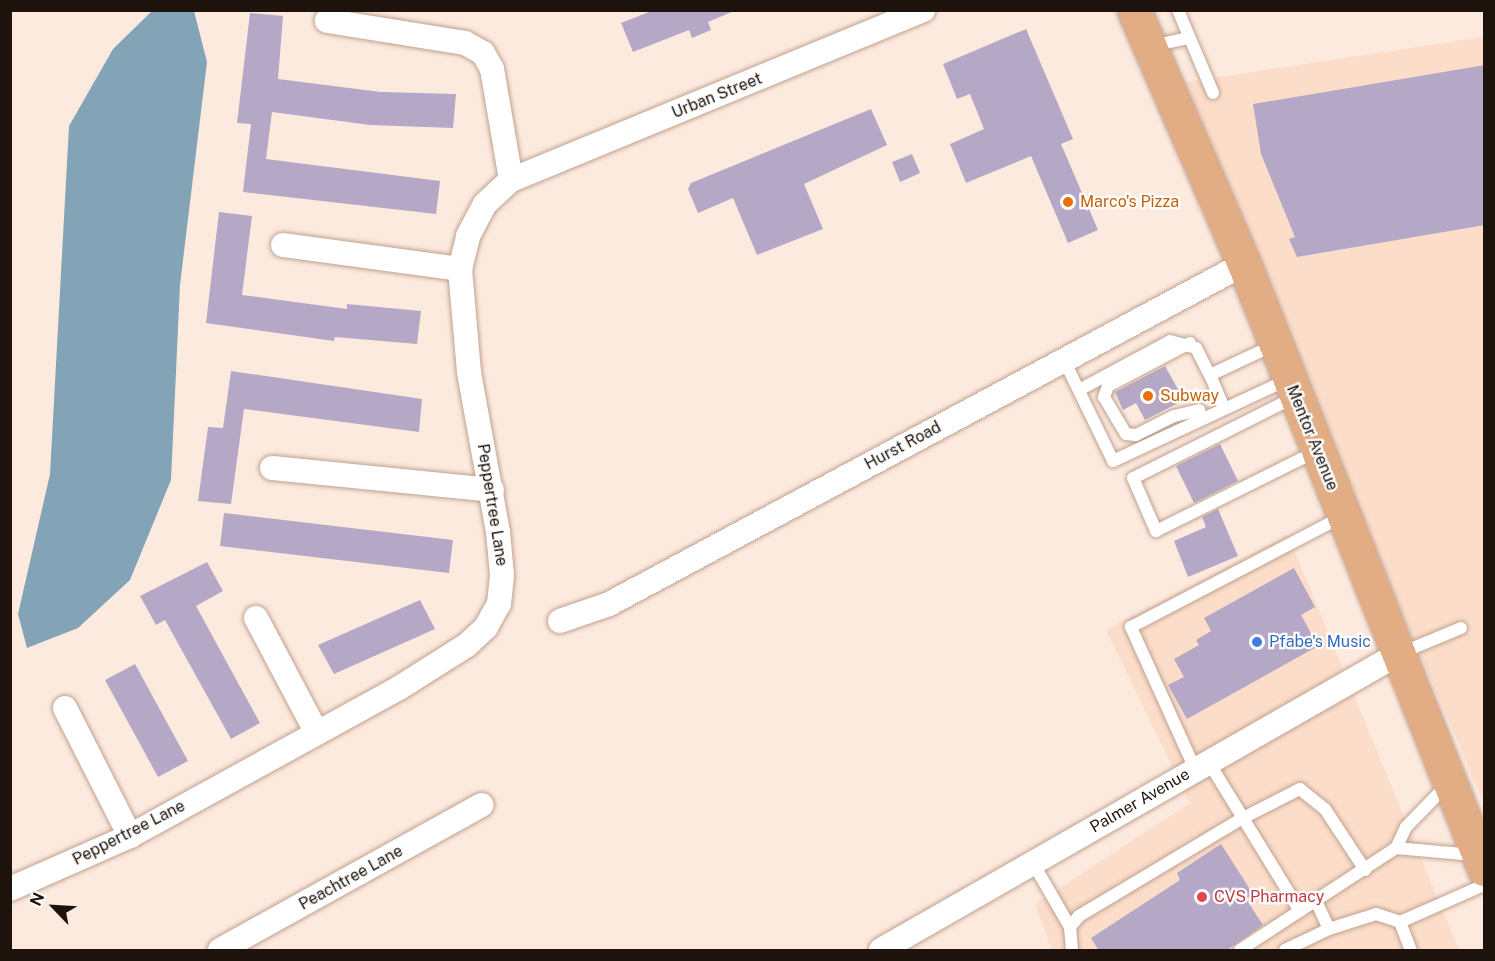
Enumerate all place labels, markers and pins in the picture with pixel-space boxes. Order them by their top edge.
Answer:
place label: Marco's Pizza [1080,192,1179,212]
marker: Marco's Pizza [1061,195,1075,209]
place label: Subway [1160,386,1219,406]
marker: Subway [1141,389,1155,403]
place label: Pfabe's Music [1269,632,1371,652]
marker: Pfabe's Music [1250,635,1264,649]
place label: CVS Pharmacy [1214,887,1324,907]
marker: CVS Pharmacy [1195,890,1209,904]

